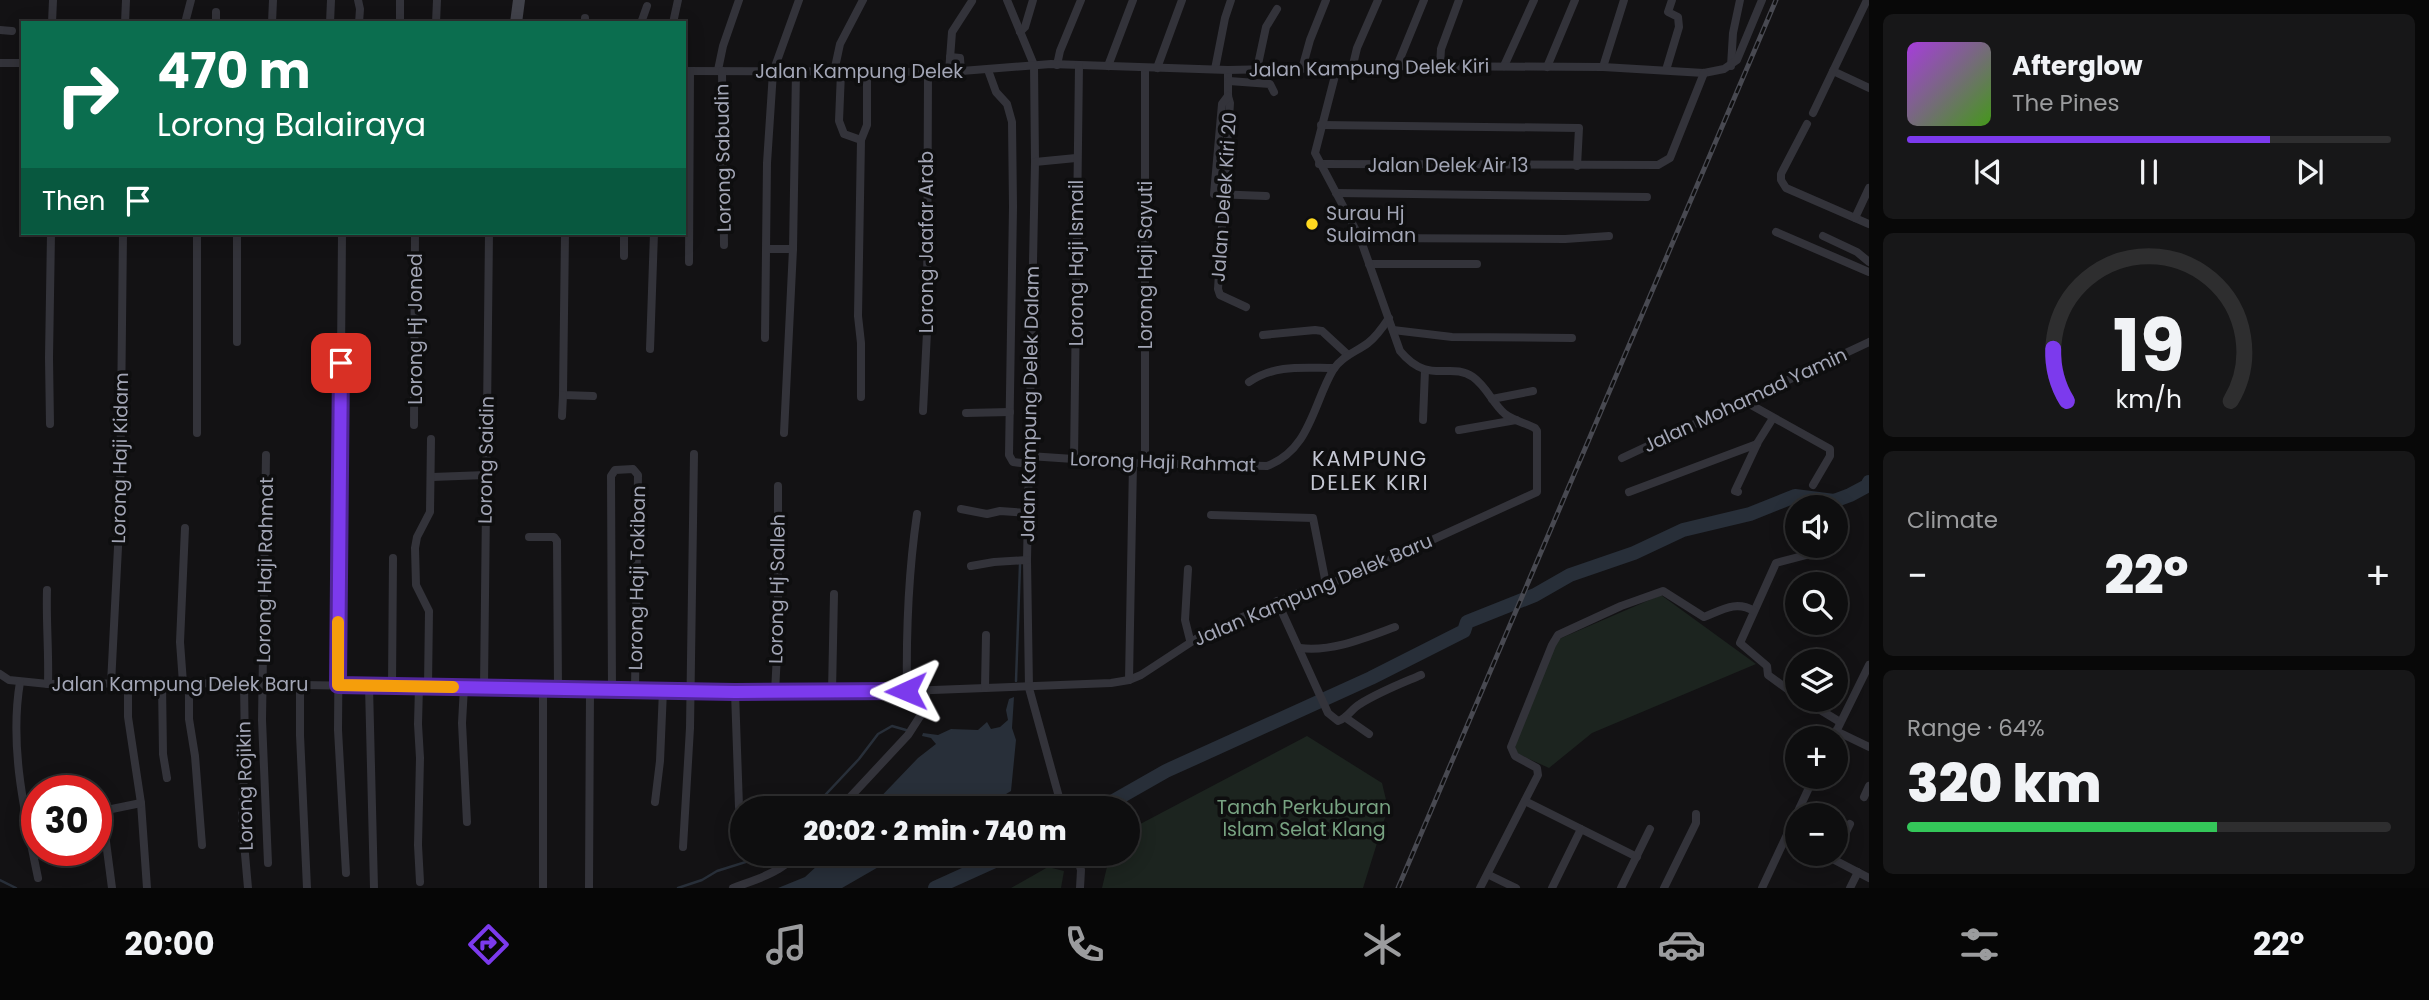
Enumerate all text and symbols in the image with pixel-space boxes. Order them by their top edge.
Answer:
text: 470 m [157,37,311,105]
text: Afterglow [2012,48,2143,84]
icon: right [42,49,133,140]
street label: Jalan Kampung Delek Kiri [1248,52,1490,84]
street label: Jalan Kampung Delek [755,58,963,85]
street label: Lorong Sabudin [708,84,738,232]
text: The Pines [2012,87,2120,119]
text: Lorong Balairaya [157,102,426,147]
street label: Jalan Delek Kiri 20 [1205,111,1243,283]
street label: Lorong Jaafar Arab [913,151,940,333]
street label: Jalan Delek Air 13 [1367,152,1529,179]
icon: previous [1969,153,2007,191]
icon: pause [2130,153,2168,191]
icon: next [2291,153,2329,191]
street label: Lorong Haji Ismail [1063,180,1090,346]
street label: Lorong Haji Sayuti [1132,181,1159,349]
icon: arrive [119,182,157,220]
text: Then [42,183,105,219]
place label: Surau Hj Sulaiman [1326,200,1416,249]
marker: Surau Hj Sulaiman [1304,216,1320,232]
street label: Lorong Hj Joned [402,253,429,405]
street label: Jalan Kampung Delek Dalam [1014,266,1046,542]
text: 19 [2113,295,2185,396]
pin [311,333,371,393]
street label: Jalan Mohamad Yamin [1639,341,1851,459]
icon: arrive [322,344,360,382]
street label: Lorong Haji Kidam [105,372,135,544]
text: km/h [2116,382,2182,417]
street label: Lorong Saidin [471,396,501,524]
district label: KAMPUNG DELEK KIRI [1310,444,1430,497]
street label: Lorong Haji Rahmat [1070,445,1257,479]
street label: Lorong Haji Rahmat [250,477,280,663]
street label: Lorong Haji Tokiban [622,485,652,671]
map controls [1785,495,1848,866]
button: sound [1785,495,1848,558]
text: Climate [1907,504,1998,536]
street label: Lorong Hj Salleh [762,514,792,664]
street label: Jalan Kampung Delek Baru [1190,527,1436,653]
text: 22° [2104,539,2189,612]
text: − [1907,549,1928,602]
text: + [2365,549,2391,602]
button: search [1785,572,1848,635]
button: layers [1785,649,1848,712]
position arrow [869,654,943,728]
street label: Jalan Kampung Delek Baru [52,671,308,698]
text: Range · 64% [1907,712,2045,744]
street label: Lorong Rojikin [230,721,260,851]
button: + [1785,726,1848,789]
text: 320 km [1907,747,2102,820]
speed limit sign: 30 [21,775,112,866]
park label: Tanah Perkuburan Islam Selat Klang [1217,794,1391,843]
button: − [1785,803,1848,866]
text: 20:02 · 2 min · 740 m [803,813,1067,849]
icon: directions [464,920,513,969]
icon: music [762,920,811,969]
icon: phone [1060,920,1109,969]
icon: climate [1358,920,1407,969]
icon: car [1657,920,1706,969]
icon: filters [1955,920,2004,969]
text: 20:00 [125,921,215,966]
text: 22° [2253,921,2304,966]

